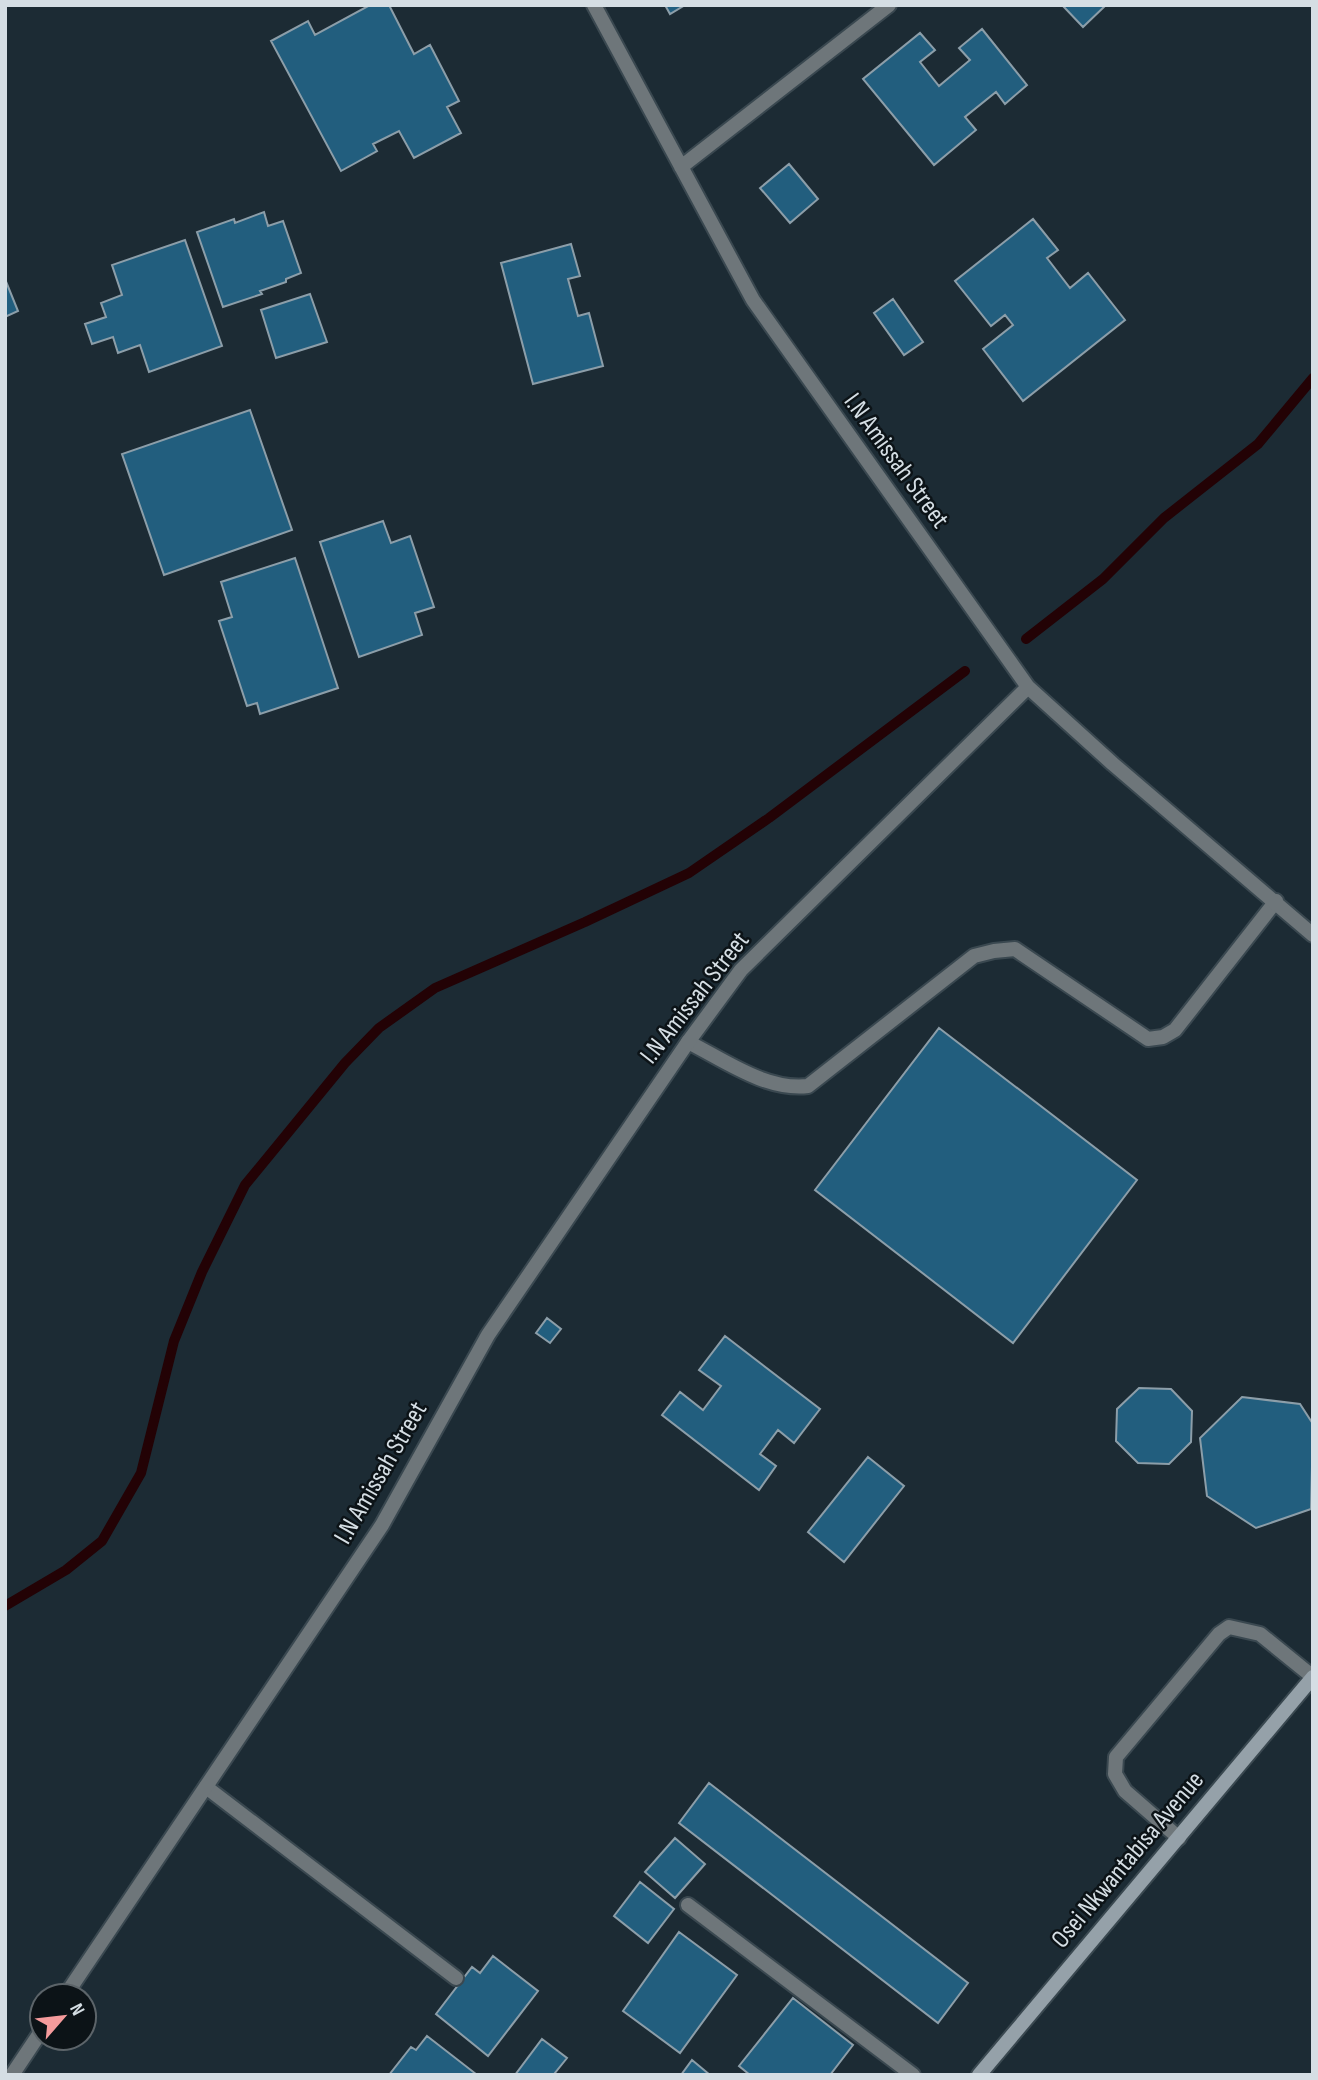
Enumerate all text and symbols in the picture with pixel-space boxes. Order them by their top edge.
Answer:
street label: I.N Amissah Street [837,388,955,535]
street label: I.N Amissah Street [634,926,756,1070]
street label: I.N Amissah Street [328,1396,434,1550]
street label: Osei Nkwantabisa Avenue [1045,1765,1211,1955]
north arrow [28,1982,98,2052]
text: N [64,2000,89,2020]

